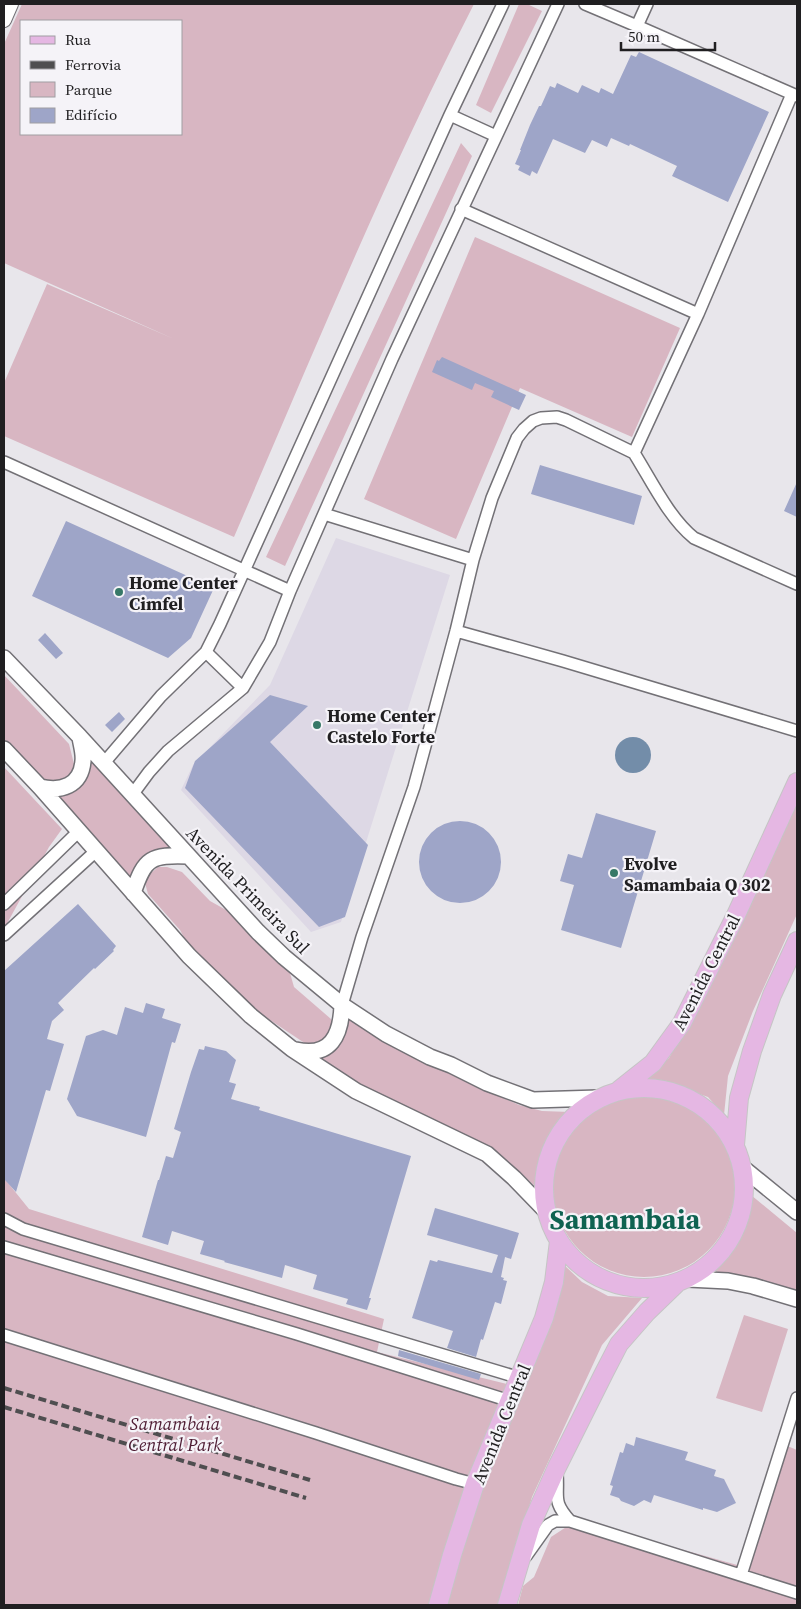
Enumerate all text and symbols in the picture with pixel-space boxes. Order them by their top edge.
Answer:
legend [20,20,182,135]
scale bar [621,20,715,52]
text: 50 m [628,26,660,47]
text: Rua [65,29,91,50]
text: Ferrovia [65,54,122,75]
text: Parque [65,79,113,100]
text: Edifício [65,104,117,125]
place label: Home Center Cimfel [129,570,238,616]
marker: Home Center Cimfel [113,586,125,598]
place label: Home Center Castelo Forte [327,703,436,749]
marker: Home Center Castelo Forte [311,719,323,731]
street label: Avenida Primeira Sul [181,821,315,959]
place label: Evolve Samambaia Q 302 [624,851,771,897]
marker: Evolve Samambaia Q 302 [608,867,620,879]
street label: Avenida Central [666,909,746,1035]
district label: Samambaia [550,1200,701,1238]
street label: Avenida Central [466,1360,536,1488]
park label: Samambaia Central Park [128,1411,222,1457]

